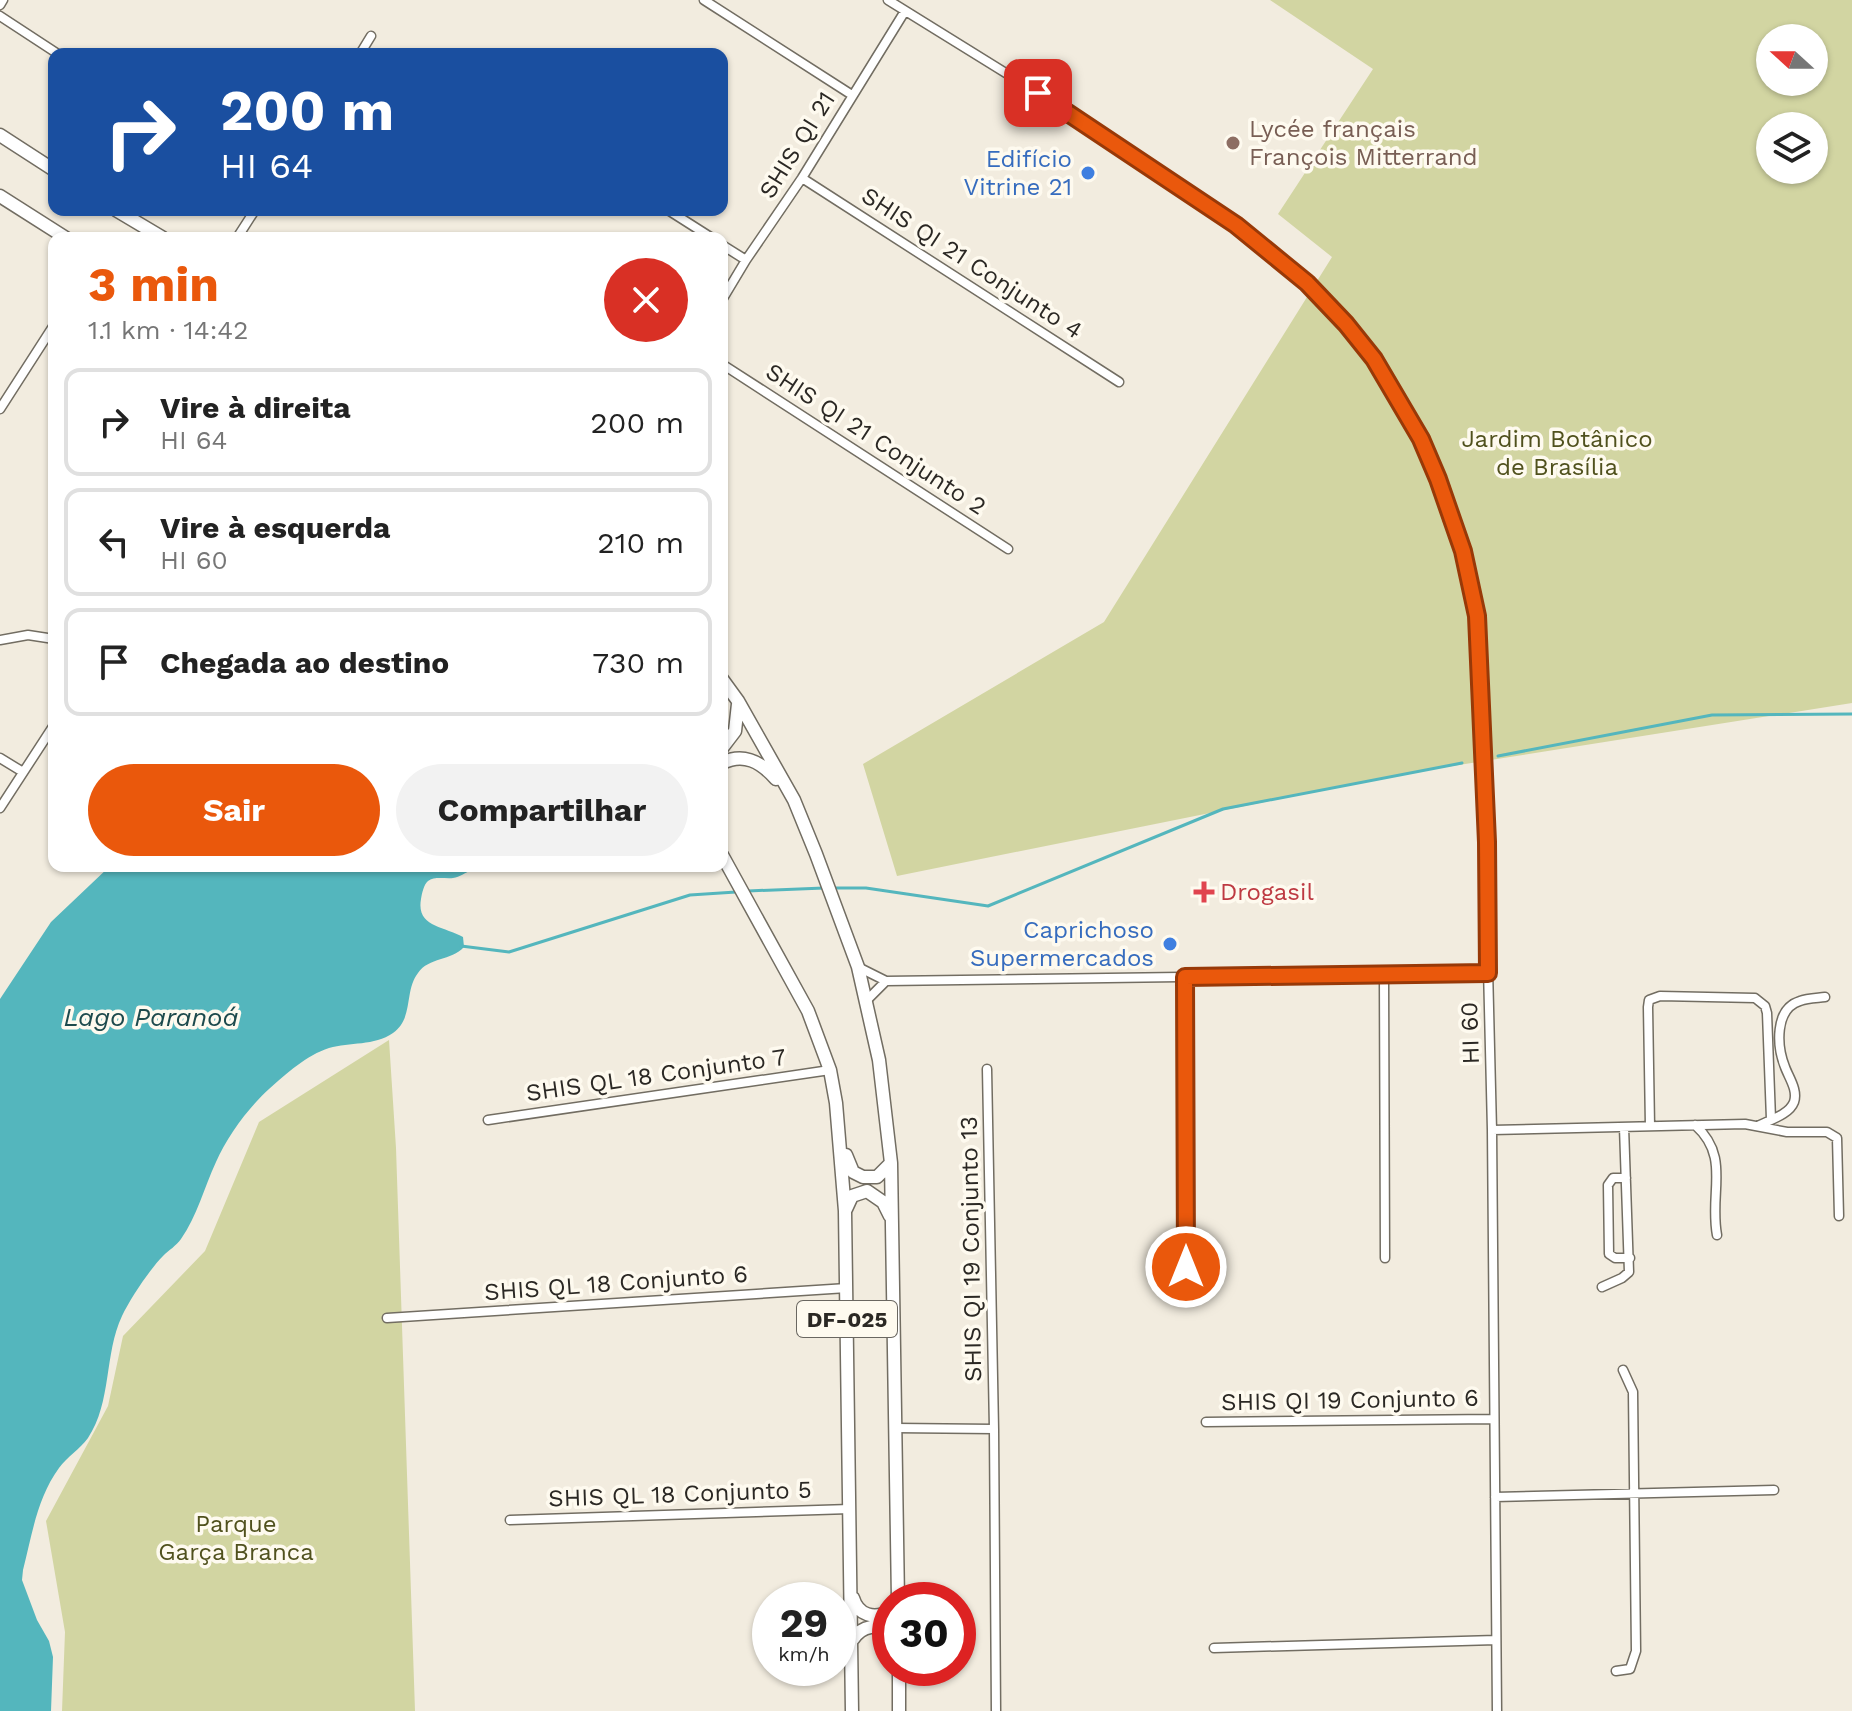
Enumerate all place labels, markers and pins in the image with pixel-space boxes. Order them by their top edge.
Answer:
pin [1004,59,1072,127]
place label: Lycée français François Mitterrand [1249,115,1478,171]
marker: Lycée français François Mitterrand [1224,134,1242,152]
place label: Edifício Vitrine 21 [964,145,1072,201]
marker: Edifício Vitrine 21 [1079,164,1097,182]
place label: Drogasil [1220,878,1314,906]
marker: Drogasil [1195,883,1213,901]
place label: Caprichoso Supermercados [970,916,1154,972]
marker: Caprichoso Supermercados [1161,935,1179,953]

